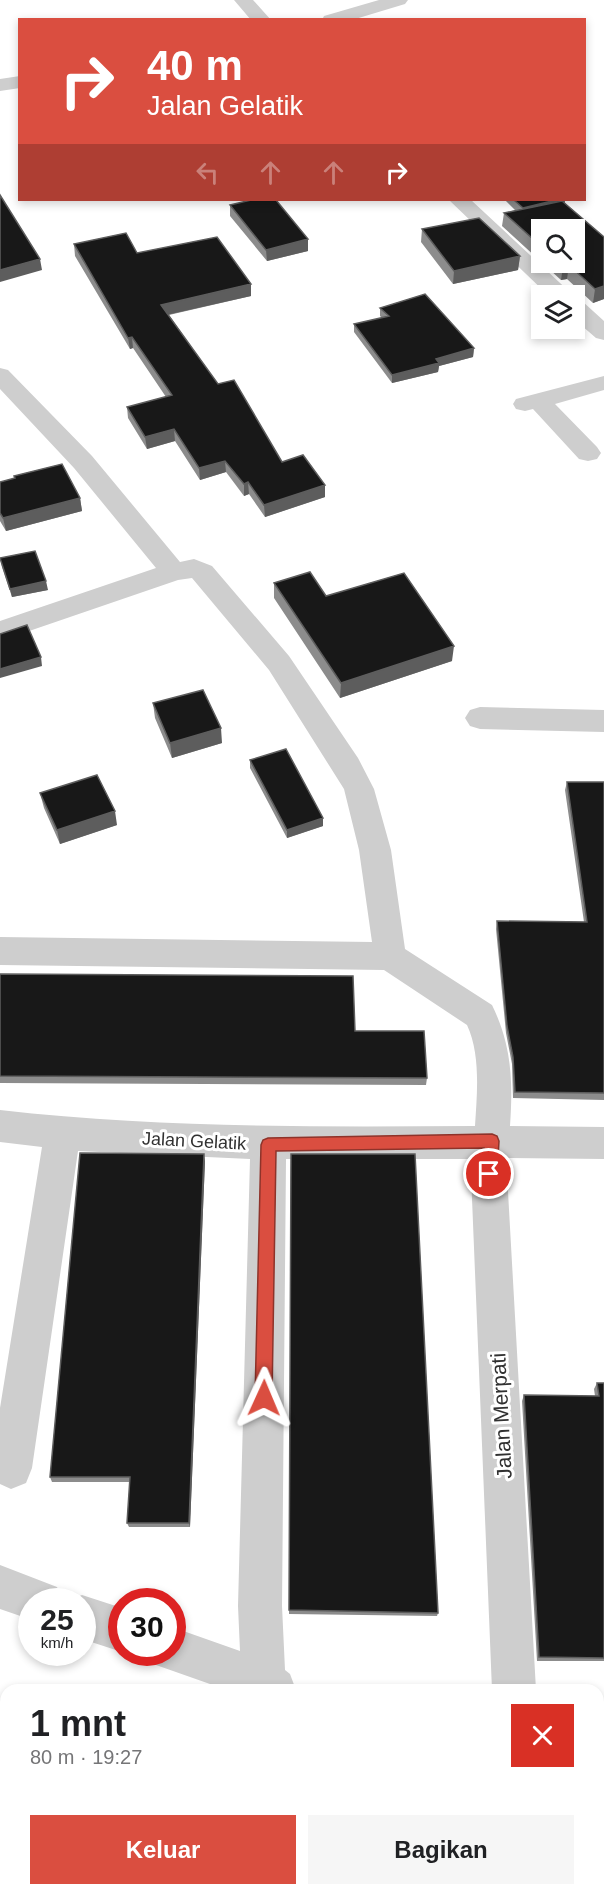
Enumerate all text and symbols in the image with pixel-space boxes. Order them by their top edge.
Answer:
icon: right [48,42,126,120]
text: 40 m [147,42,243,89]
text: Jalan Gelatik [147,91,303,121]
icon: left [191,156,224,189]
icon: ahead [254,156,287,189]
icon: ahead [317,156,350,189]
icon: right [380,156,413,189]
map controls [531,219,585,339]
button: search [531,219,585,273]
button: layers [531,285,585,339]
street label: Jalan Gelatik [142,1128,247,1154]
pin [463,1148,514,1199]
icon: arrive [472,1157,505,1190]
street label: Jalan Merpati [486,1352,516,1480]
position arrow [232,1366,296,1430]
speed limit sign: 30 [108,1588,186,1666]
text: 25 [40,1603,74,1636]
text: km/h [41,1634,73,1651]
text: 1 mnt [30,1703,126,1744]
button: close [511,1704,574,1767]
text: 80 m · 19:27 [30,1746,142,1768]
button: Keluar [30,1815,296,1884]
button: Bagikan [308,1815,574,1884]

